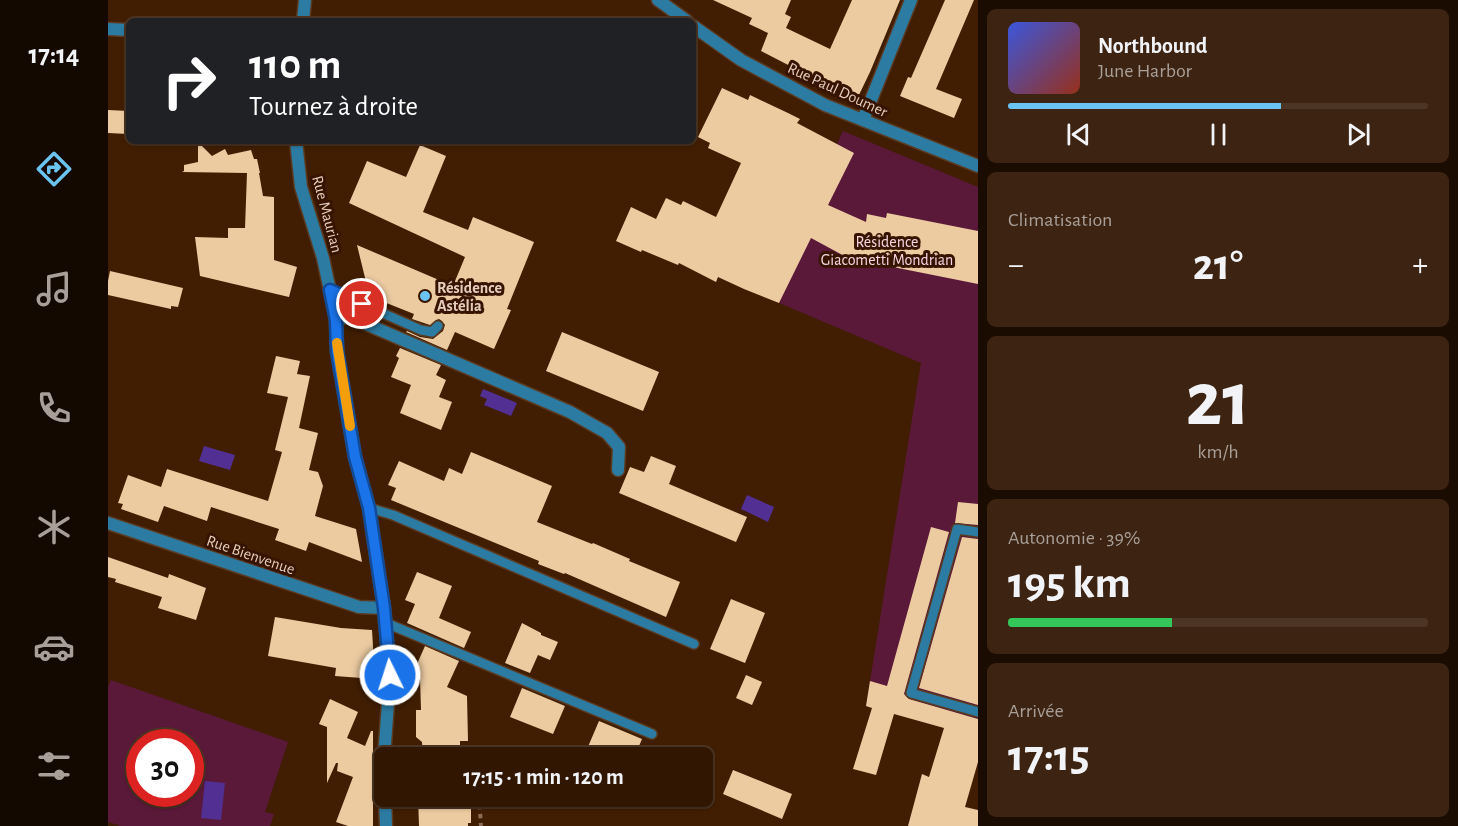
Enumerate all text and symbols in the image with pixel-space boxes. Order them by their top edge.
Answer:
text: Northbound [1098,35,1207,57]
text: 17:14 [29,41,79,68]
icon: right [150,42,228,120]
text: 110 m [249,44,341,86]
street label: Rue Paul Doumer [785,60,891,120]
text: June Harbor [1098,61,1192,81]
text: Tournez à droite [249,93,418,120]
icon: previous [1062,118,1095,151]
icon: pause [1202,118,1235,151]
icon: next [1342,118,1375,151]
icon: directions [33,148,75,190]
street label: Rue Maurian [309,174,345,255]
text: Climatisation [1008,210,1112,230]
park label: Résidence Giacometti Mondrian [821,234,953,268]
text: 21° [1193,243,1243,288]
text: − [1008,249,1024,282]
text: + [1412,249,1428,282]
icon: music [33,268,75,310]
pin [336,278,387,329]
place label: Résidence Astélia [437,280,502,314]
icon: arrive [345,287,378,320]
marker: Résidence Astélia [418,289,432,303]
text: 21 [1186,362,1250,440]
icon: phone [33,387,75,429]
text: km/h [1197,442,1239,462]
icon: climate [33,506,75,548]
text: Autonomie · 39% [1008,528,1140,548]
street label: Rue Bienvenue [204,532,297,578]
text: 195 km [1008,561,1131,606]
icon: car [33,626,75,668]
position arrow [358,643,422,707]
text: Arrivée [1008,701,1064,721]
speed limit sign: 30 [126,729,204,807]
text: 17:15 [1008,734,1090,779]
icon: filters [33,745,75,787]
text: 17:15 · 1 min · 120 m [463,766,624,788]

